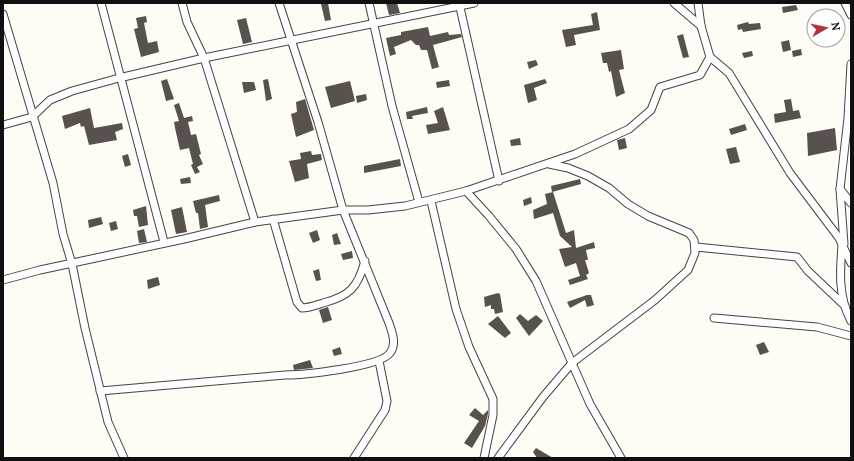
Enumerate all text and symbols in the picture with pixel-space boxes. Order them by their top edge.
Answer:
north arrow [806,8,846,48]
text: N [828,21,844,32]

